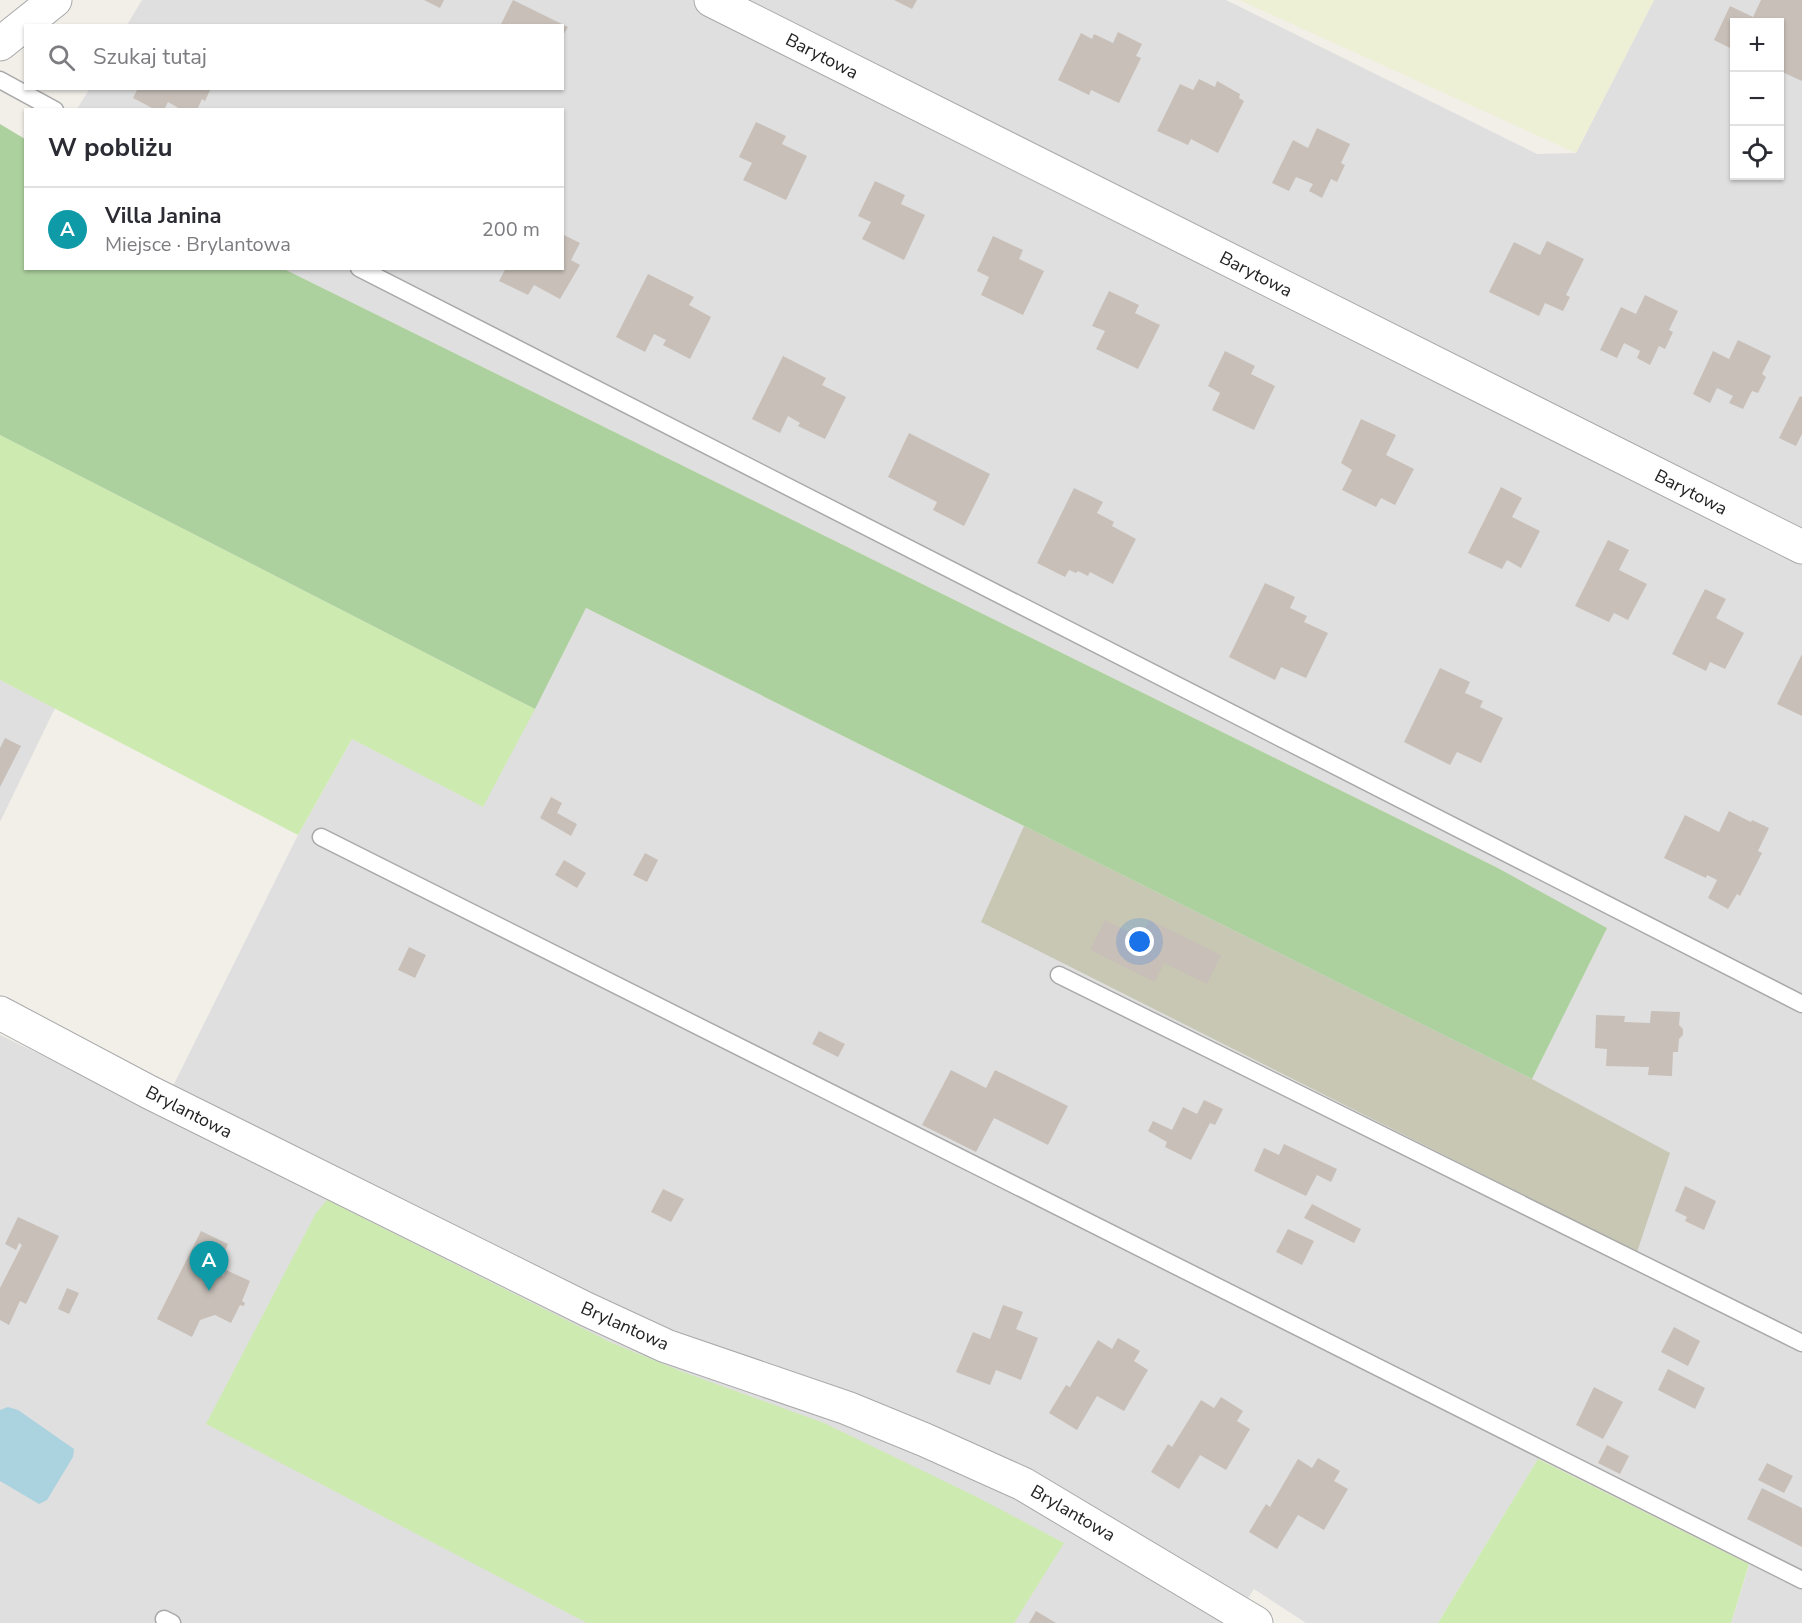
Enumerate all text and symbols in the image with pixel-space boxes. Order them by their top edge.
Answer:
map controls [1730,18,1784,180]
button: + [1730,18,1784,72]
search box [24,24,564,90]
street label: Barytowa [781,27,863,85]
icon: search [45,41,78,74]
text: Szukaj tutaj [93,42,207,72]
button: − [1730,72,1784,126]
button: locate [1730,126,1784,180]
text: W pobliżu [48,130,172,165]
text: Villa Janina [105,201,222,231]
text: A [60,216,75,243]
text: 200 m [482,216,540,243]
text: Miejsce · Brylantowa [105,231,291,258]
street label: Barytowa [1215,245,1297,303]
street label: Barytowa [1650,463,1732,521]
your location [1125,927,1154,956]
street label: Brylantowa [142,1080,236,1144]
pin: A [190,1242,228,1291]
street label: Brylantowa [577,1296,673,1356]
street label: Brylantowa [1026,1479,1120,1547]

